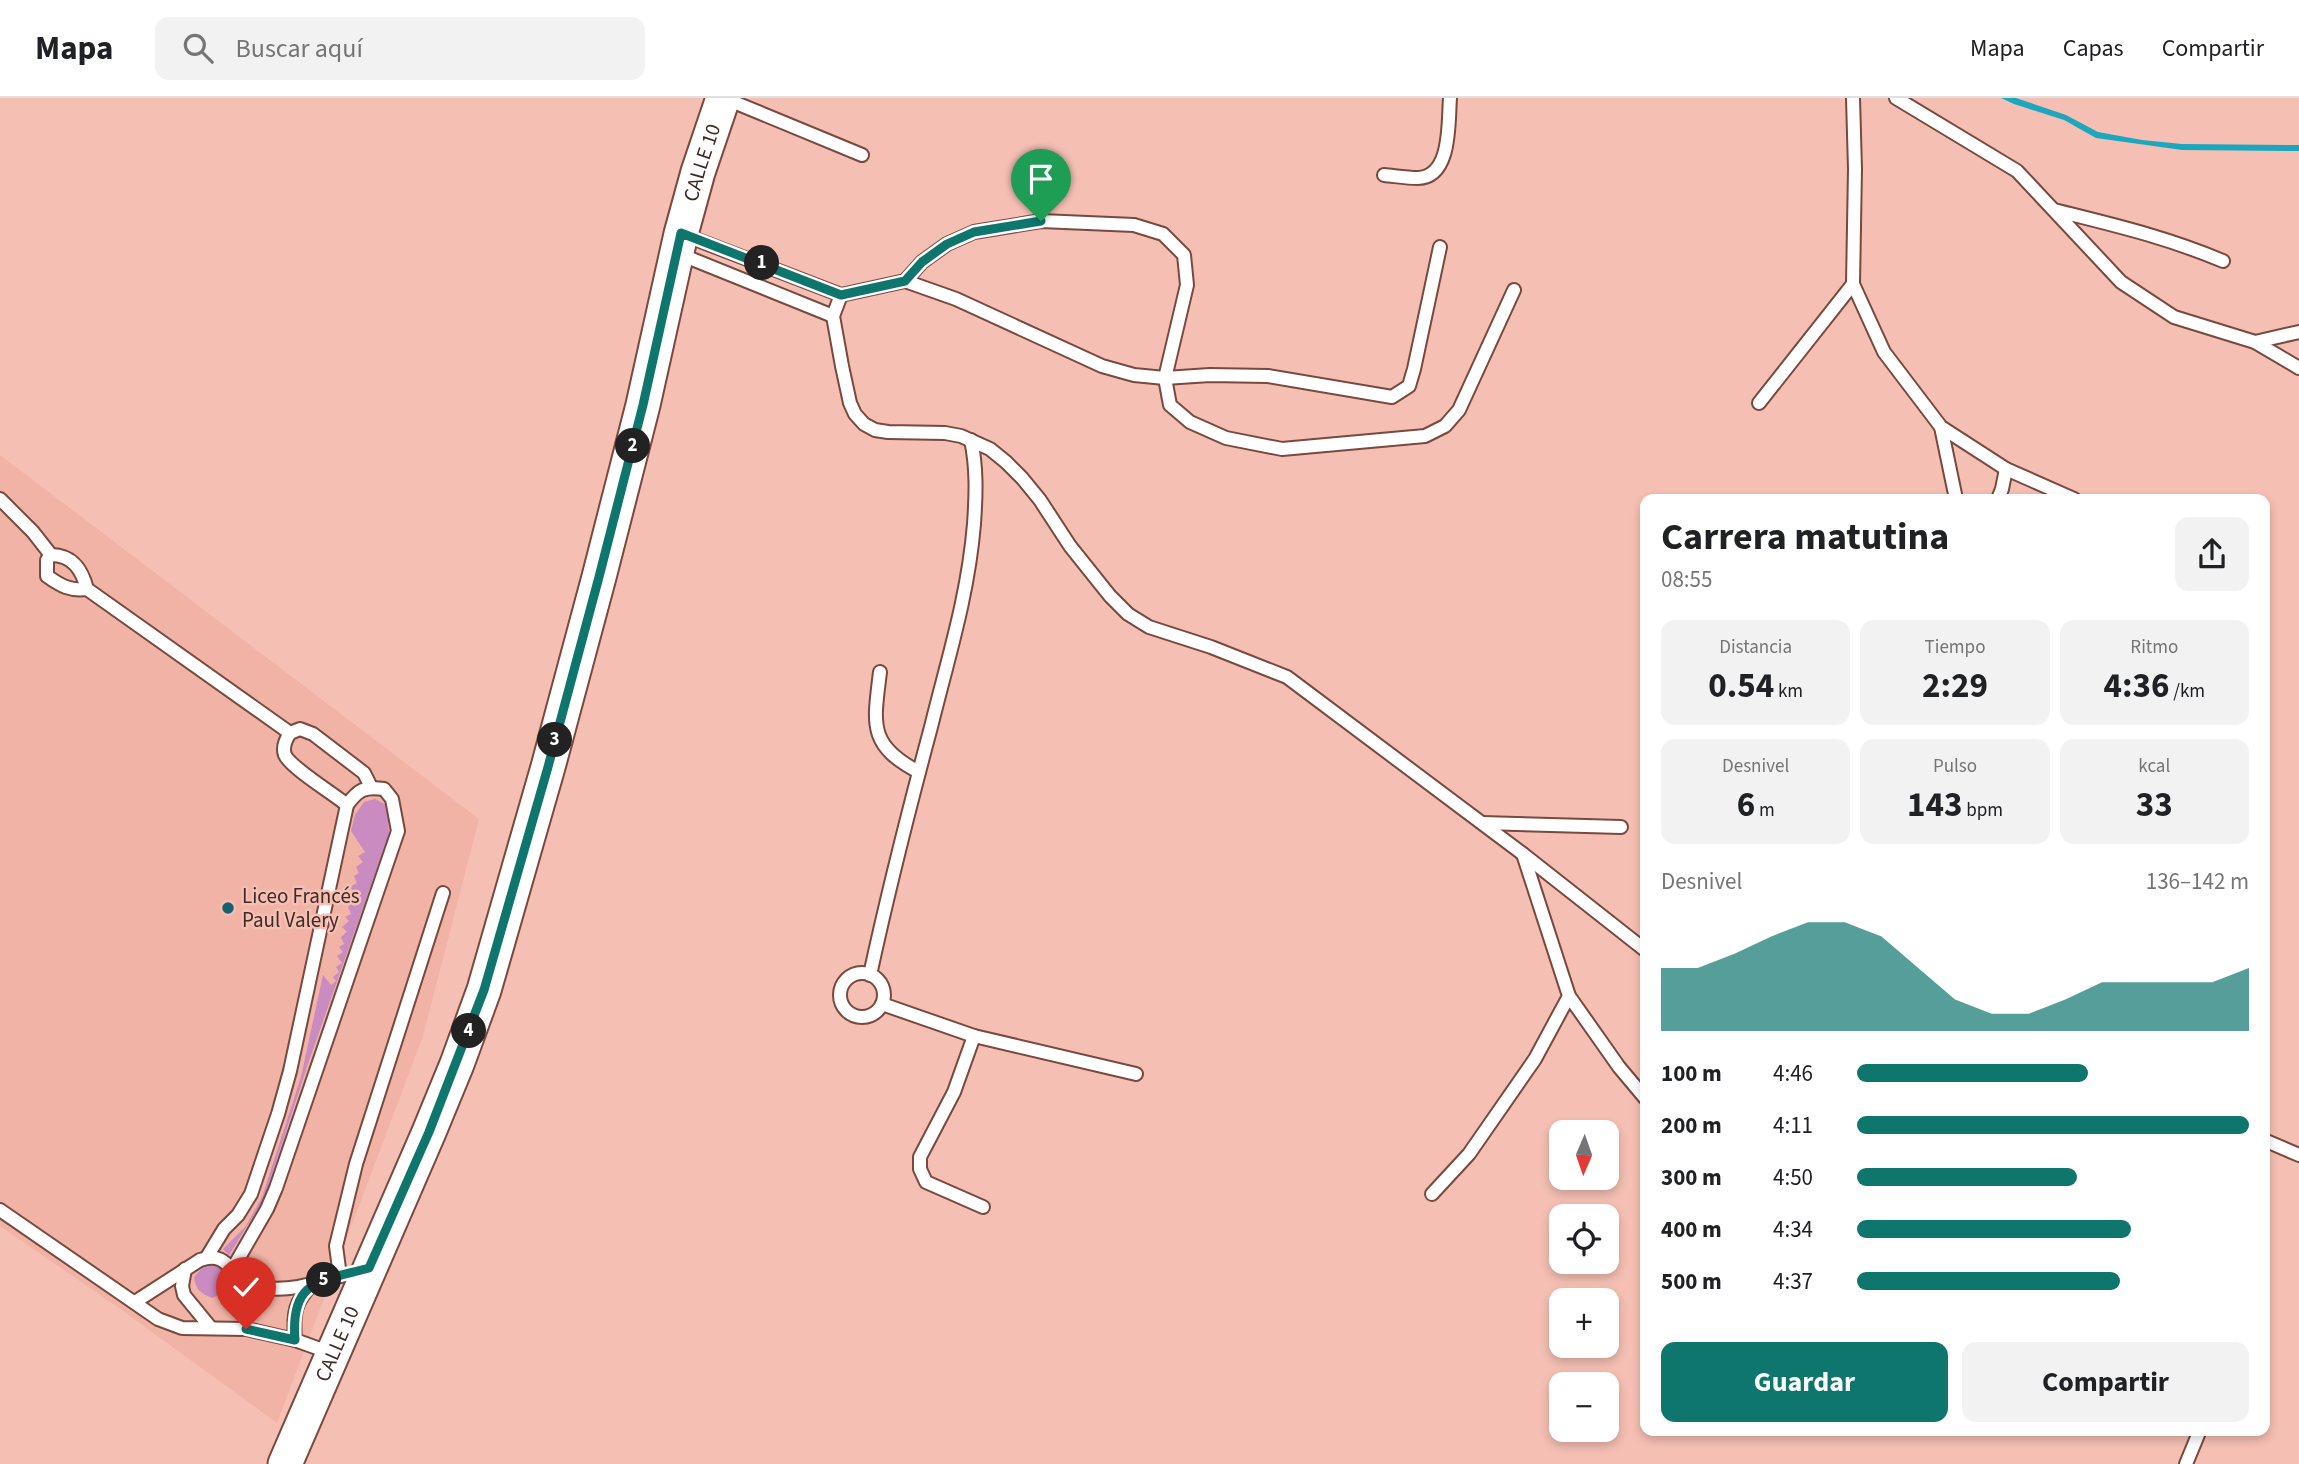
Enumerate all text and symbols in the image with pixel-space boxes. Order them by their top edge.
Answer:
search box [155,17,645,80]
text: Mapa [35,25,113,72]
icon: search [179,29,217,67]
text: Buscar aquí [235,30,363,67]
text: Mapa [1970,31,2025,66]
text: Capas [2063,31,2124,66]
text: Compartir [2162,31,2264,66]
street label: CALLE 10 [676,120,728,205]
pin [1011,149,1071,221]
icon: arrive [1022,160,1060,198]
pin: 1 [744,246,780,280]
text: 1 [756,249,767,276]
pin: 2 [616,428,650,464]
text: 2 [627,432,638,459]
text: Carrera matutina [1661,510,1949,564]
button: share [2175,517,2249,591]
text: 08:55 [1661,563,1712,596]
text: Distancia [1719,634,1792,661]
text: Tiempo [1925,634,1985,661]
text: Ritmo [2130,634,2178,661]
text: 0.54 [1708,661,1774,711]
text: 2:29 [1922,661,1988,711]
text: 4:36 [2104,661,2169,711]
text: km [1774,678,1803,705]
text: /km [2169,678,2205,705]
pin: 3 [538,722,572,758]
text: 3 [549,726,560,753]
text: Desnivel [1722,753,1789,780]
text: Pulso [1933,753,1977,780]
text: kcal [2138,753,2170,780]
text: 6 [1737,780,1755,830]
text: 143 [1907,780,1962,830]
text: 33 [2136,780,2173,830]
text: m [1755,797,1775,824]
text: bpm [1962,797,2003,824]
text: Desnivel [1661,865,1742,898]
text: 136–142 m [2146,865,2249,898]
place label: Liceo Francés Paul Valery [242,881,360,935]
marker: Liceo Francés Paul Valery [220,900,236,916]
pin: 4 [452,1014,486,1048]
text: 4 [463,1017,474,1044]
text: 100 m [1661,1057,1722,1090]
text: 4:46 [1773,1057,1813,1090]
text: 200 m [1661,1109,1722,1142]
text: 4:11 [1773,1109,1813,1142]
north arrow [1549,1120,1619,1190]
map controls [1549,1120,1619,1442]
text: 300 m [1661,1161,1722,1194]
text: 4:50 [1773,1161,1813,1194]
button: locate [1549,1204,1619,1274]
text: 400 m [1661,1213,1722,1246]
text: 4:34 [1773,1213,1813,1246]
pin [216,1257,276,1329]
pin: 5 [306,1262,342,1298]
text: 500 m [1661,1265,1722,1298]
text: 4:37 [1773,1265,1813,1298]
text: 5 [318,1266,329,1293]
icon: check [227,1268,265,1306]
button: + [1549,1288,1619,1358]
street label: CALLE 10 [307,1301,367,1386]
button: Guardar [1661,1342,1948,1422]
button: Compartir [1962,1342,2249,1422]
button: − [1549,1372,1619,1442]

